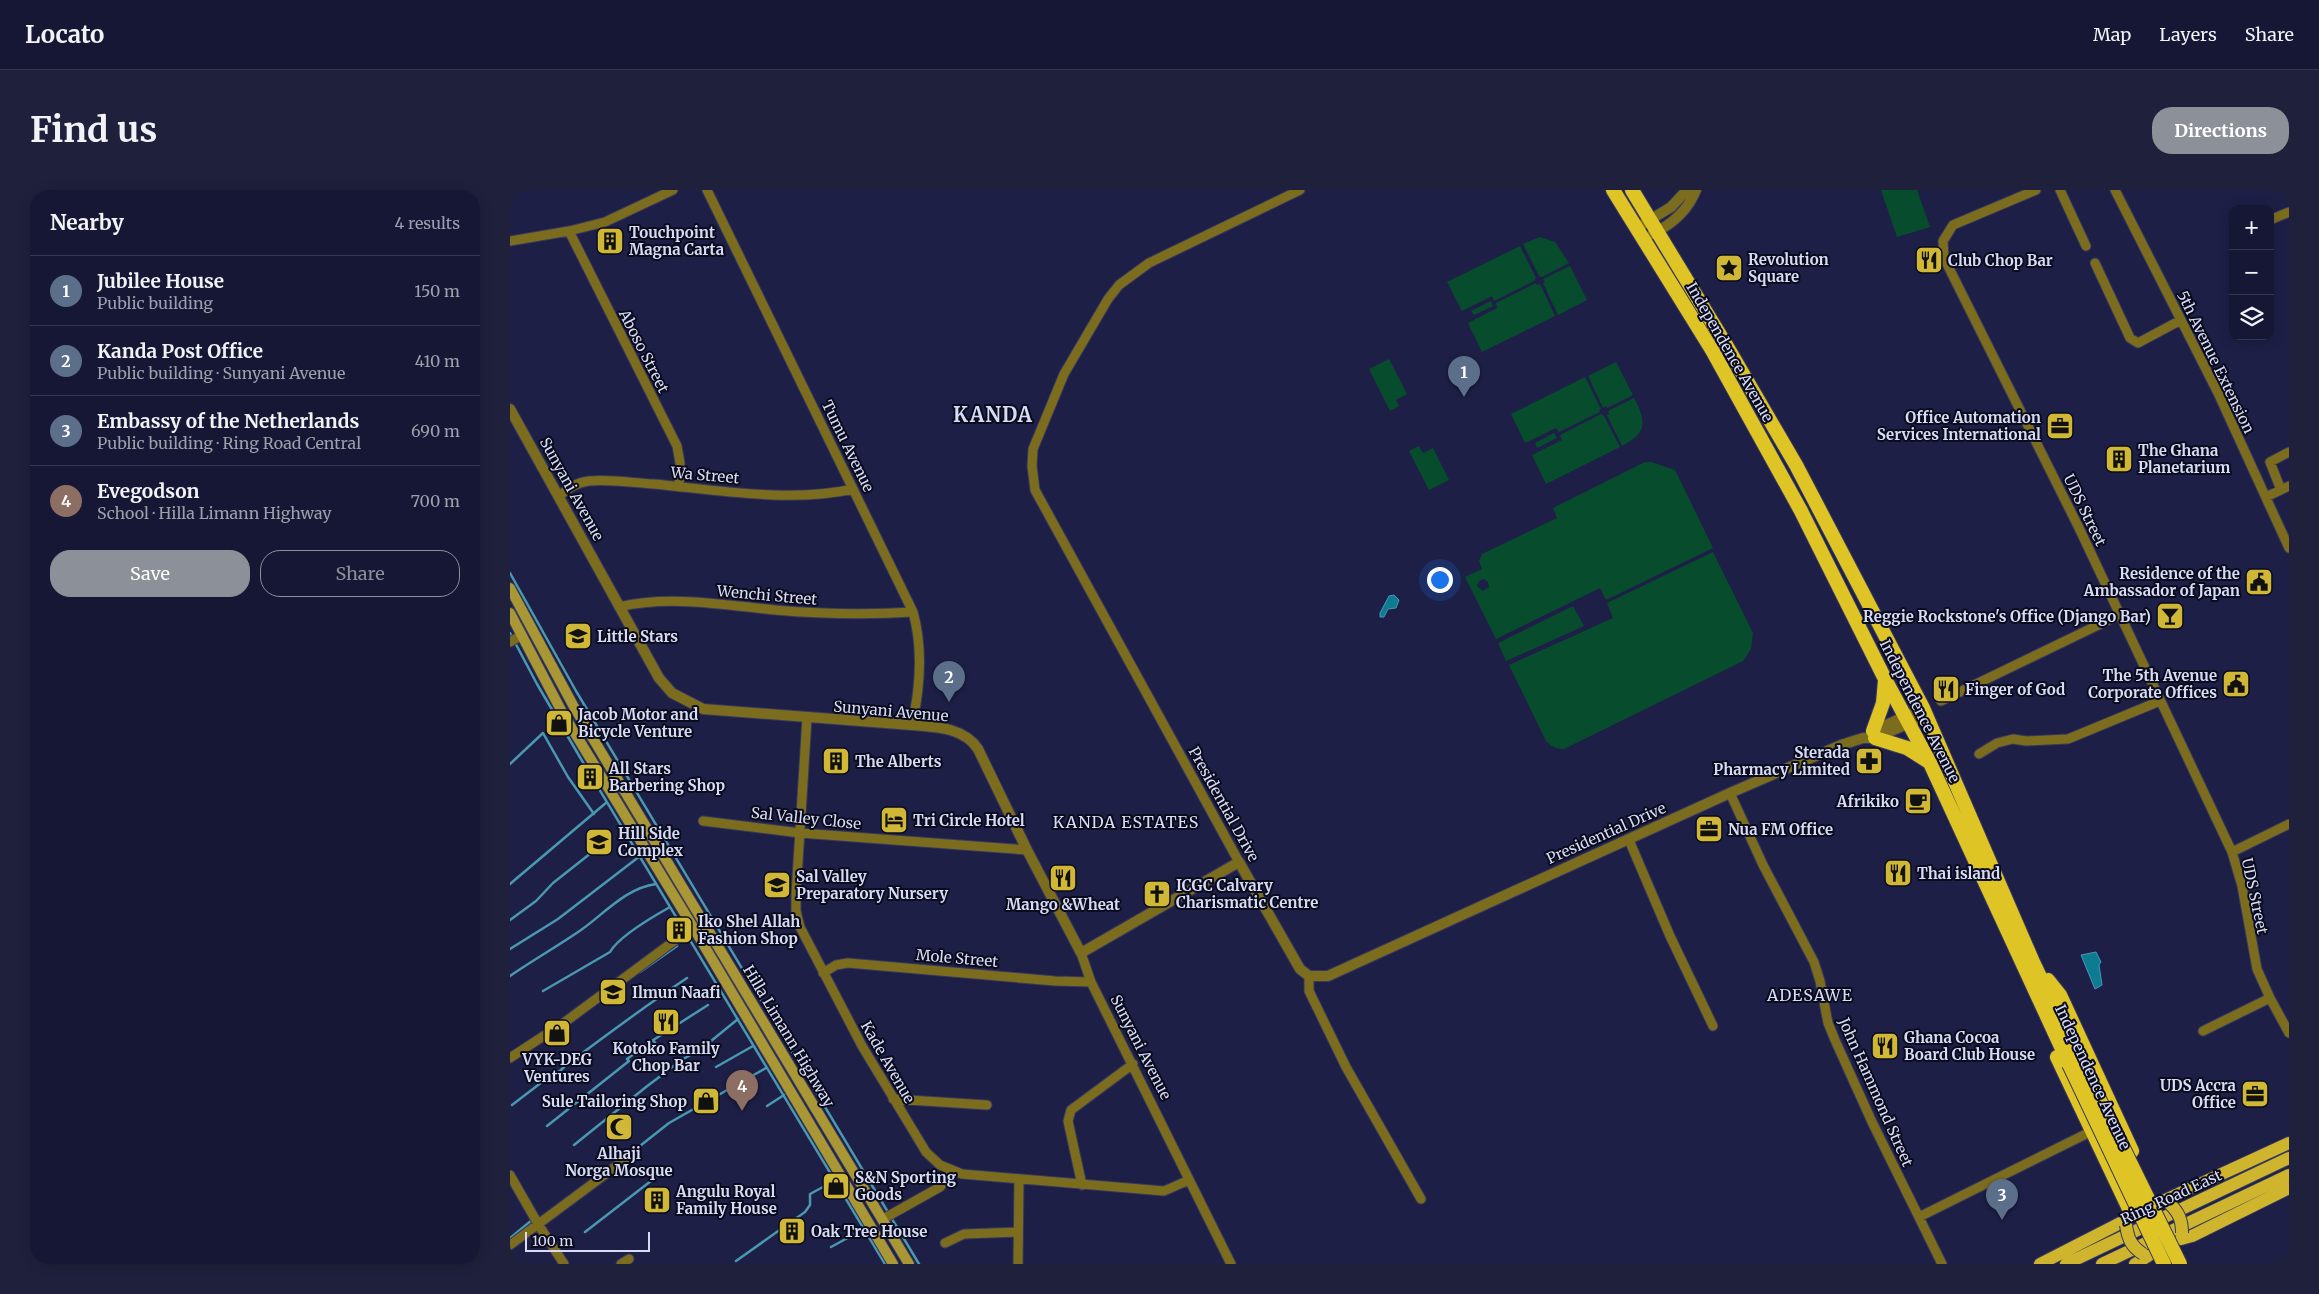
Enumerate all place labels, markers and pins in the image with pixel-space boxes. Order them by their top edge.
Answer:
place label: Touchpoint Magna Carta [629,223,725,259]
building icon: Touchpoint Magna Carta [595,226,625,256]
restaurant icon: Club Chop Bar [1914,245,1944,275]
place label: Revolution Square [1748,250,1829,286]
place label: Club Chop Bar [1948,251,2053,270]
place icon: Revolution Square [1714,253,1744,283]
pin: 1 [1448,356,1480,397]
place label: Office Automation Services International [1877,408,2041,444]
office icon: Office Automation Services International [2045,411,2075,441]
place label: The Ghana Planetarium [2138,441,2230,477]
building icon: The Ghana Planetarium [2104,444,2134,474]
place label: Residence of the Ambassador of Japan [2083,564,2240,600]
public building icon: Residence of the Ambassador of Japan [2244,567,2274,597]
bar icon: Reggie Rockstone's Office (Django Bar) [2155,601,2185,631]
place label: Reggie Rockstone's Office (Django Bar) [1863,607,2151,626]
school or university icon: Little Stars [563,621,593,651]
place label: Little Stars [597,627,678,646]
pin: 2 [933,661,965,702]
place label: The 5th Avenue Corporate Offices [2088,666,2217,702]
public building icon: The 5th Avenue Corporate Offices [2221,669,2251,699]
restaurant icon: Finger of God [1931,674,1961,704]
place label: Finger of God [1965,680,2065,699]
place label: Jacob Motor and Bicycle Venture [577,705,698,741]
shop icon: Jacob Motor and Bicycle Venture [544,708,574,738]
place label: Sterada Pharmacy Limited [1713,743,1851,779]
building icon: The Alberts [821,746,851,776]
pharmacy icon: Sterada Pharmacy Limited [1854,746,1884,776]
place label: The Alberts [855,752,942,771]
place label: All Stars Barbering Shop [608,759,725,795]
building icon: All Stars Barbering Shop [575,762,605,792]
cafe icon: Afrikiko [1903,786,1933,816]
place label: Afrikiko [1836,792,1899,811]
hotel icon: Tri Circle Hotel [879,805,909,835]
place label: Tri Circle Hotel [913,811,1025,830]
office icon: Nua FM Office [1694,814,1724,844]
place label: Nua FM Office [1728,820,1833,839]
place label: Hill Side Complex [618,824,684,860]
school or university icon: Hill Side Complex [584,827,614,857]
restaurant icon: Thai island [1883,858,1913,888]
restaurant icon: Mango &Wheat [1048,863,1078,893]
place label: Thai island [1917,864,2000,883]
place label: Sal Valley Preparatory Nursery [796,867,948,903]
school or university icon: Sal Valley Preparatory Nursery [762,870,792,900]
place label: ICGC Calvary Charismatic Centre [1176,876,1318,912]
church icon: ICGC Calvary Charismatic Centre [1142,879,1172,909]
place label: Mango &Wheat [1006,895,1120,914]
place label: Iko Shel Allah Fashion Shop [698,912,800,948]
building icon: Iko Shel Allah Fashion Shop [664,915,694,945]
school or university icon: Ilmun Naafi [598,977,628,1007]
place label: Ilmun Naafi [632,983,721,1002]
restaurant icon: Kotoko Family Chop Bar [651,1007,681,1037]
shop icon: VYK-DEG Ventures [542,1018,572,1048]
place label: Ghana Cocoa Board Club House [1904,1028,2035,1064]
restaurant icon: Ghana Cocoa Board Club House [1870,1031,1900,1061]
place label: Kotoko Family Chop Bar [612,1039,720,1075]
place label: VYK-DEG Ventures [521,1050,592,1086]
pin: 4 [726,1070,758,1111]
place label: UDS Accra Office [2160,1076,2237,1112]
office icon: UDS Accra Office [2240,1079,2270,1109]
shop icon: Sule Tailoring Shop [691,1086,721,1116]
place label: Sule Tailoring Shop [542,1092,687,1111]
mosque icon: Alhaji Norga Mosque [604,1112,634,1142]
place label: Alhaji Norga Mosque [565,1144,673,1180]
place label: S&N Sporting Goods [855,1168,957,1204]
shop icon: S&N Sporting Goods [821,1171,851,1201]
pin: 3 [1986,1179,2018,1220]
place label: Angulu Royal Family House [675,1182,777,1218]
building icon: Angulu Royal Family House [642,1185,672,1215]
building icon: Oak Tree House [777,1216,807,1246]
place label: Oak Tree House [811,1222,927,1241]

